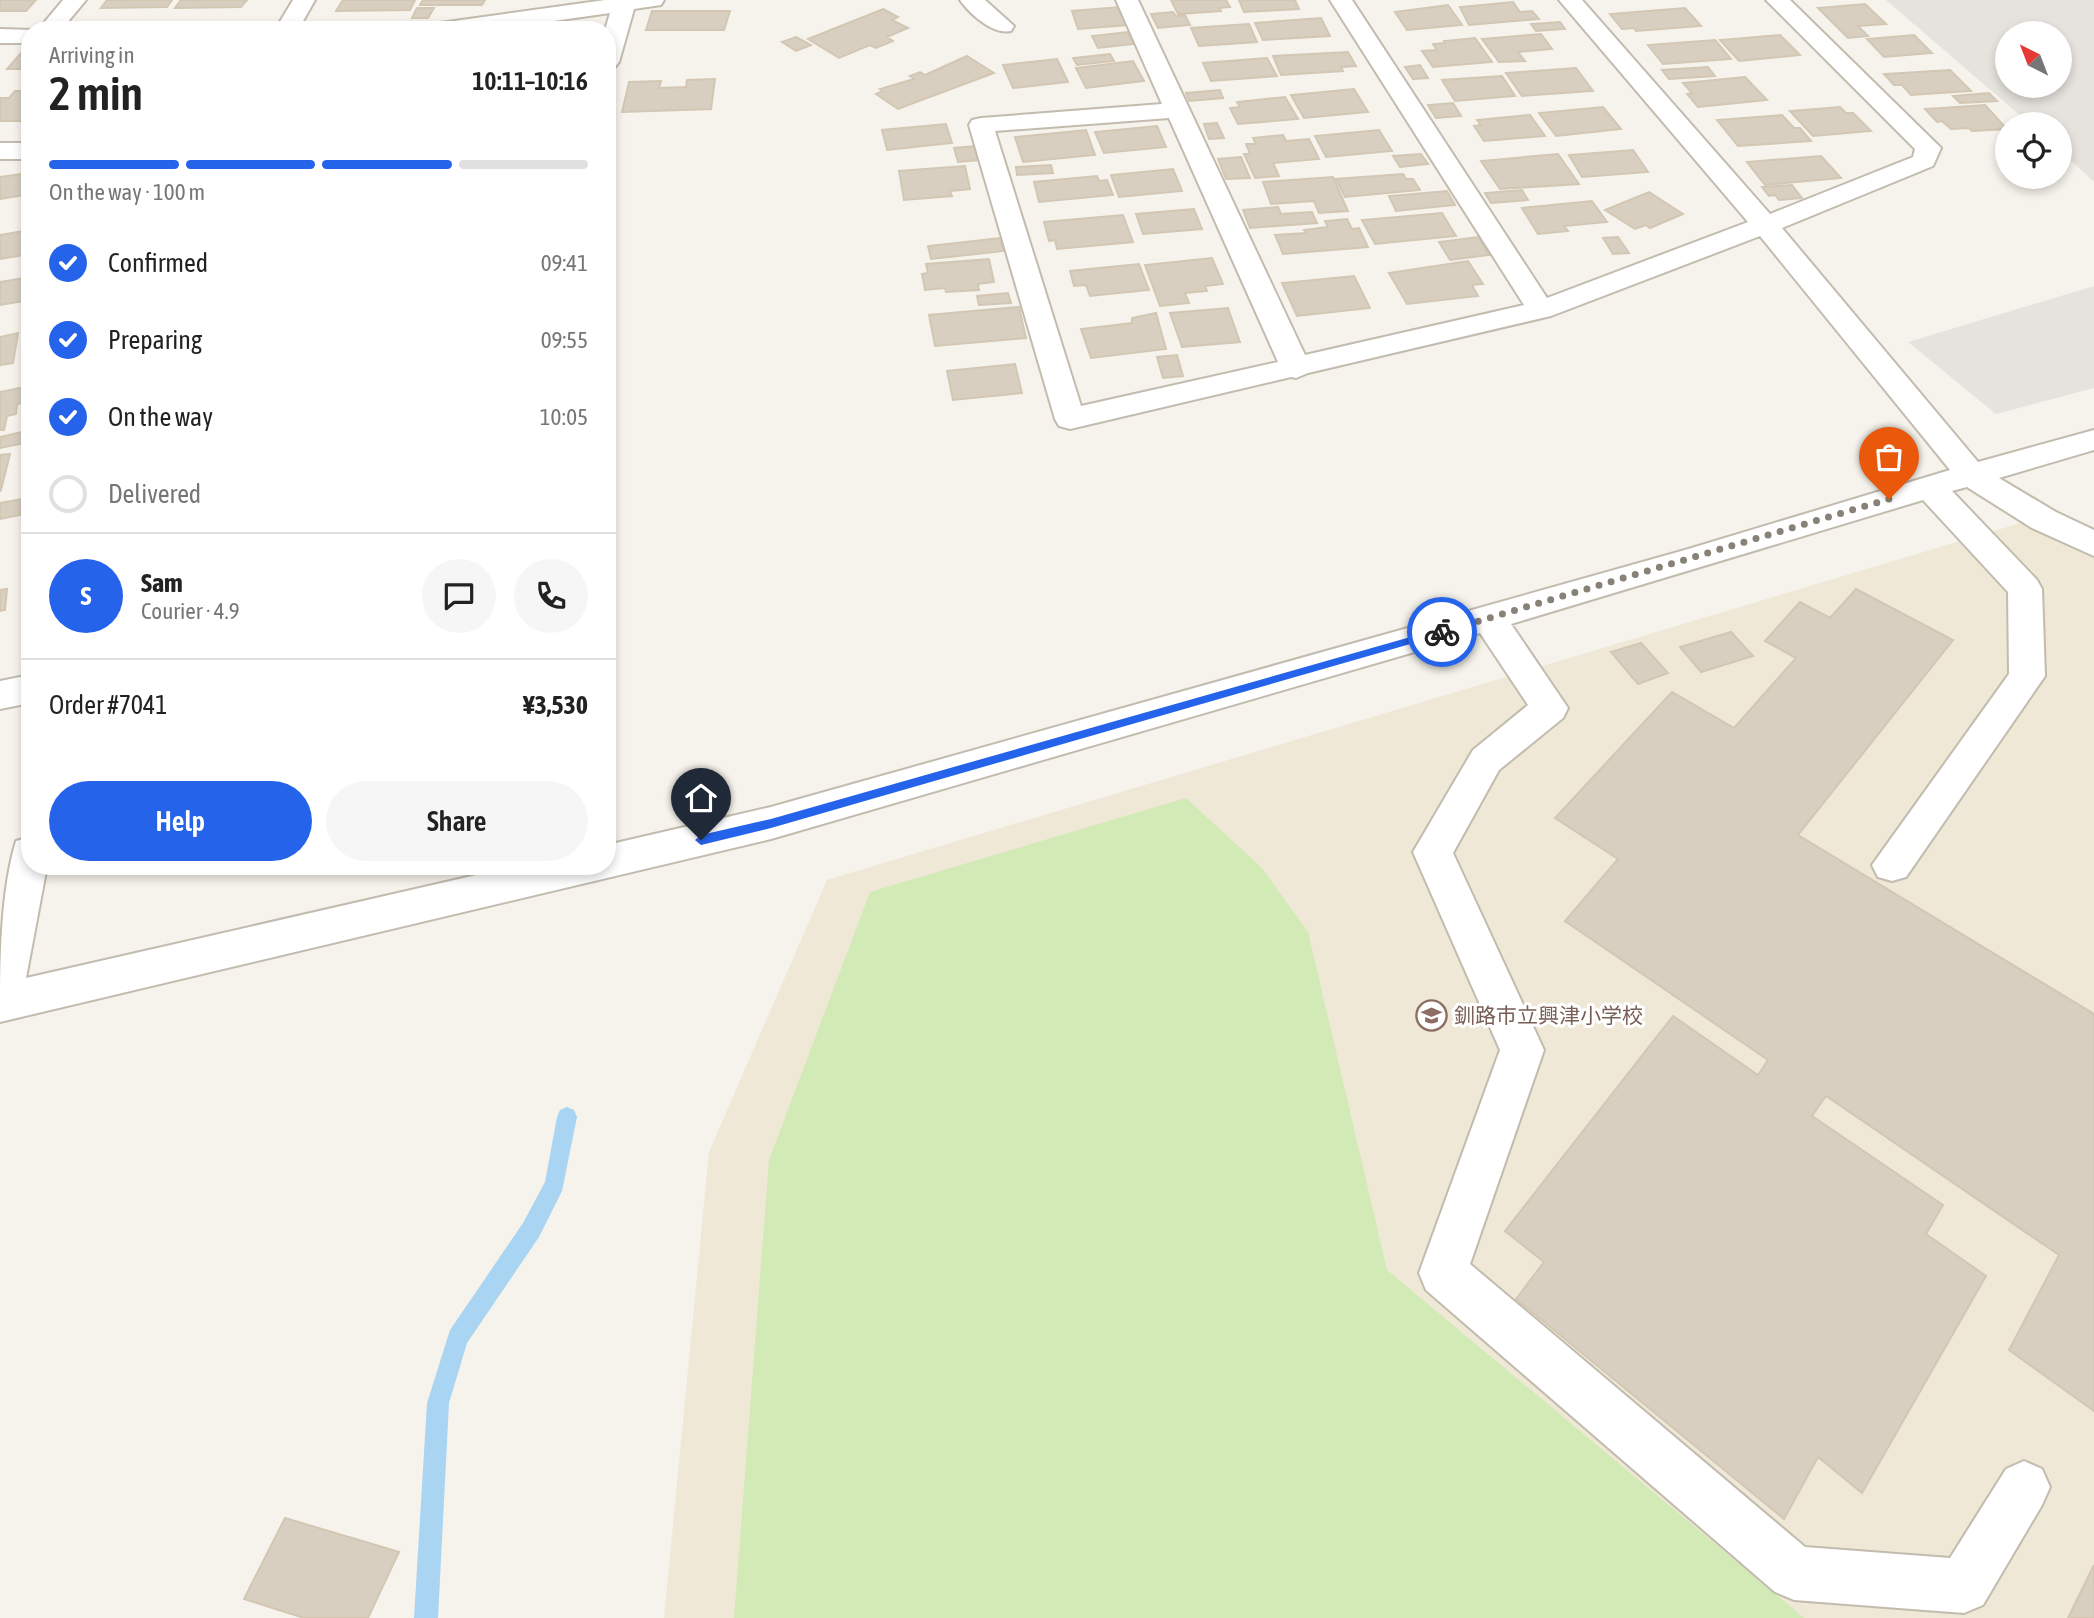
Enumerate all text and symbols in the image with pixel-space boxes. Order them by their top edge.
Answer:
north arrow [1995,21,2072,98]
map controls [1995,21,2072,189]
text: Arriving in [49,42,135,68]
text: 10:11–10:16 [472,66,588,96]
text: 2 min [49,67,143,120]
button: locate [1995,112,2072,189]
text: On the way · 100 m [49,179,205,205]
icon: check [49,244,87,282]
text: Confirmed [108,248,208,278]
text: 09:41 [541,250,588,276]
icon: check [49,321,87,359]
text: Preparing [108,325,202,355]
text: 09:55 [541,327,588,353]
icon: check [49,398,87,436]
text: On the way [108,402,213,432]
text: 10:05 [540,404,588,430]
pin [1859,427,1919,499]
icon: bag [1870,438,1908,476]
text: Delivered [108,479,201,509]
button: chat [422,559,496,633]
button: phone [514,559,588,633]
text: Sam [141,568,183,598]
text: S [81,581,91,611]
courier [1407,597,1477,667]
text: Courier · 4.9 [141,598,240,624]
icon: bike [1423,613,1461,651]
text: Order #7041 [49,690,168,720]
text: ¥3,530 [523,690,588,720]
pin [671,768,731,840]
icon: home [682,779,720,817]
button: Help [49,781,312,861]
button: Share [326,781,588,861]
school or university icon: 釧路市立興津小学校 [1414,999,1448,1033]
place label: 釧路市立興津小学校 [1454,1003,1643,1027]

